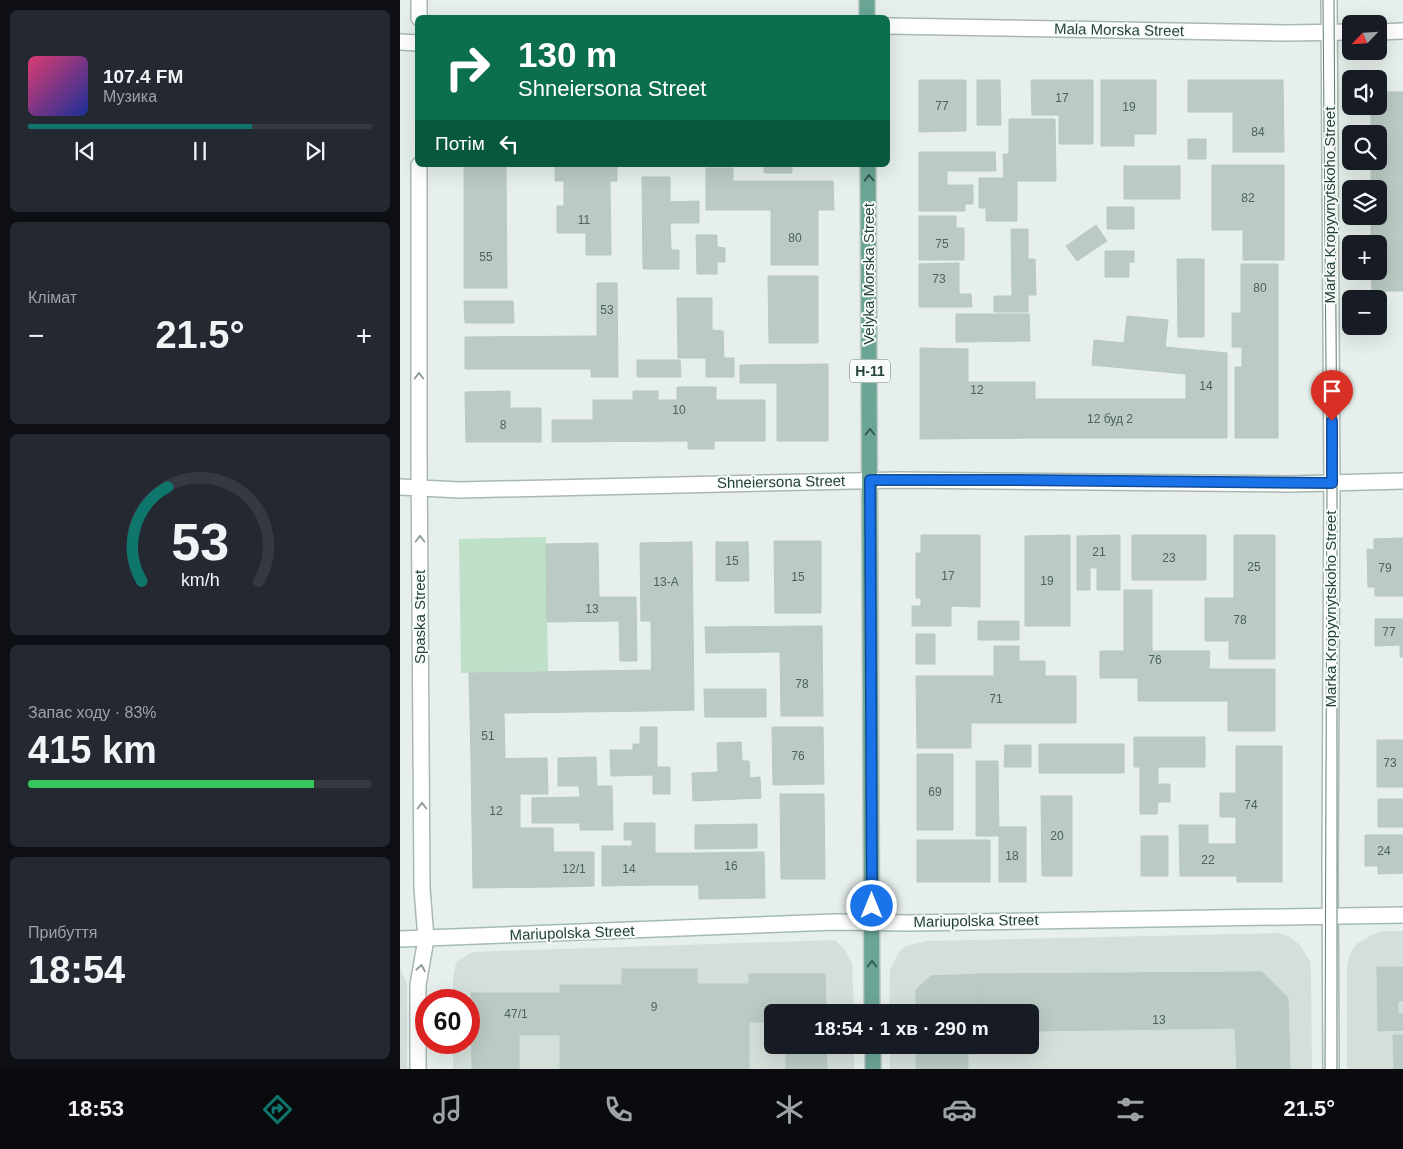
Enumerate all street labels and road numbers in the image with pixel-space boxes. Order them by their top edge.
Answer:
street label: Mala Morska Street [1054,20,1185,39]
street label: Marka Kropyvnytskoho Street [1321,106,1338,303]
street label: Velyka Morska Street [860,202,877,345]
road number: Н-11 [850,360,890,382]
street label: Shneiersona Street [717,472,846,491]
street label: Marka Kropyvnytskoho Street [1322,510,1339,707]
street label: Spaska Street [411,569,428,664]
street label: Mariupolska Street [913,911,1039,930]
street label: Mariupolska Street [509,922,636,943]

